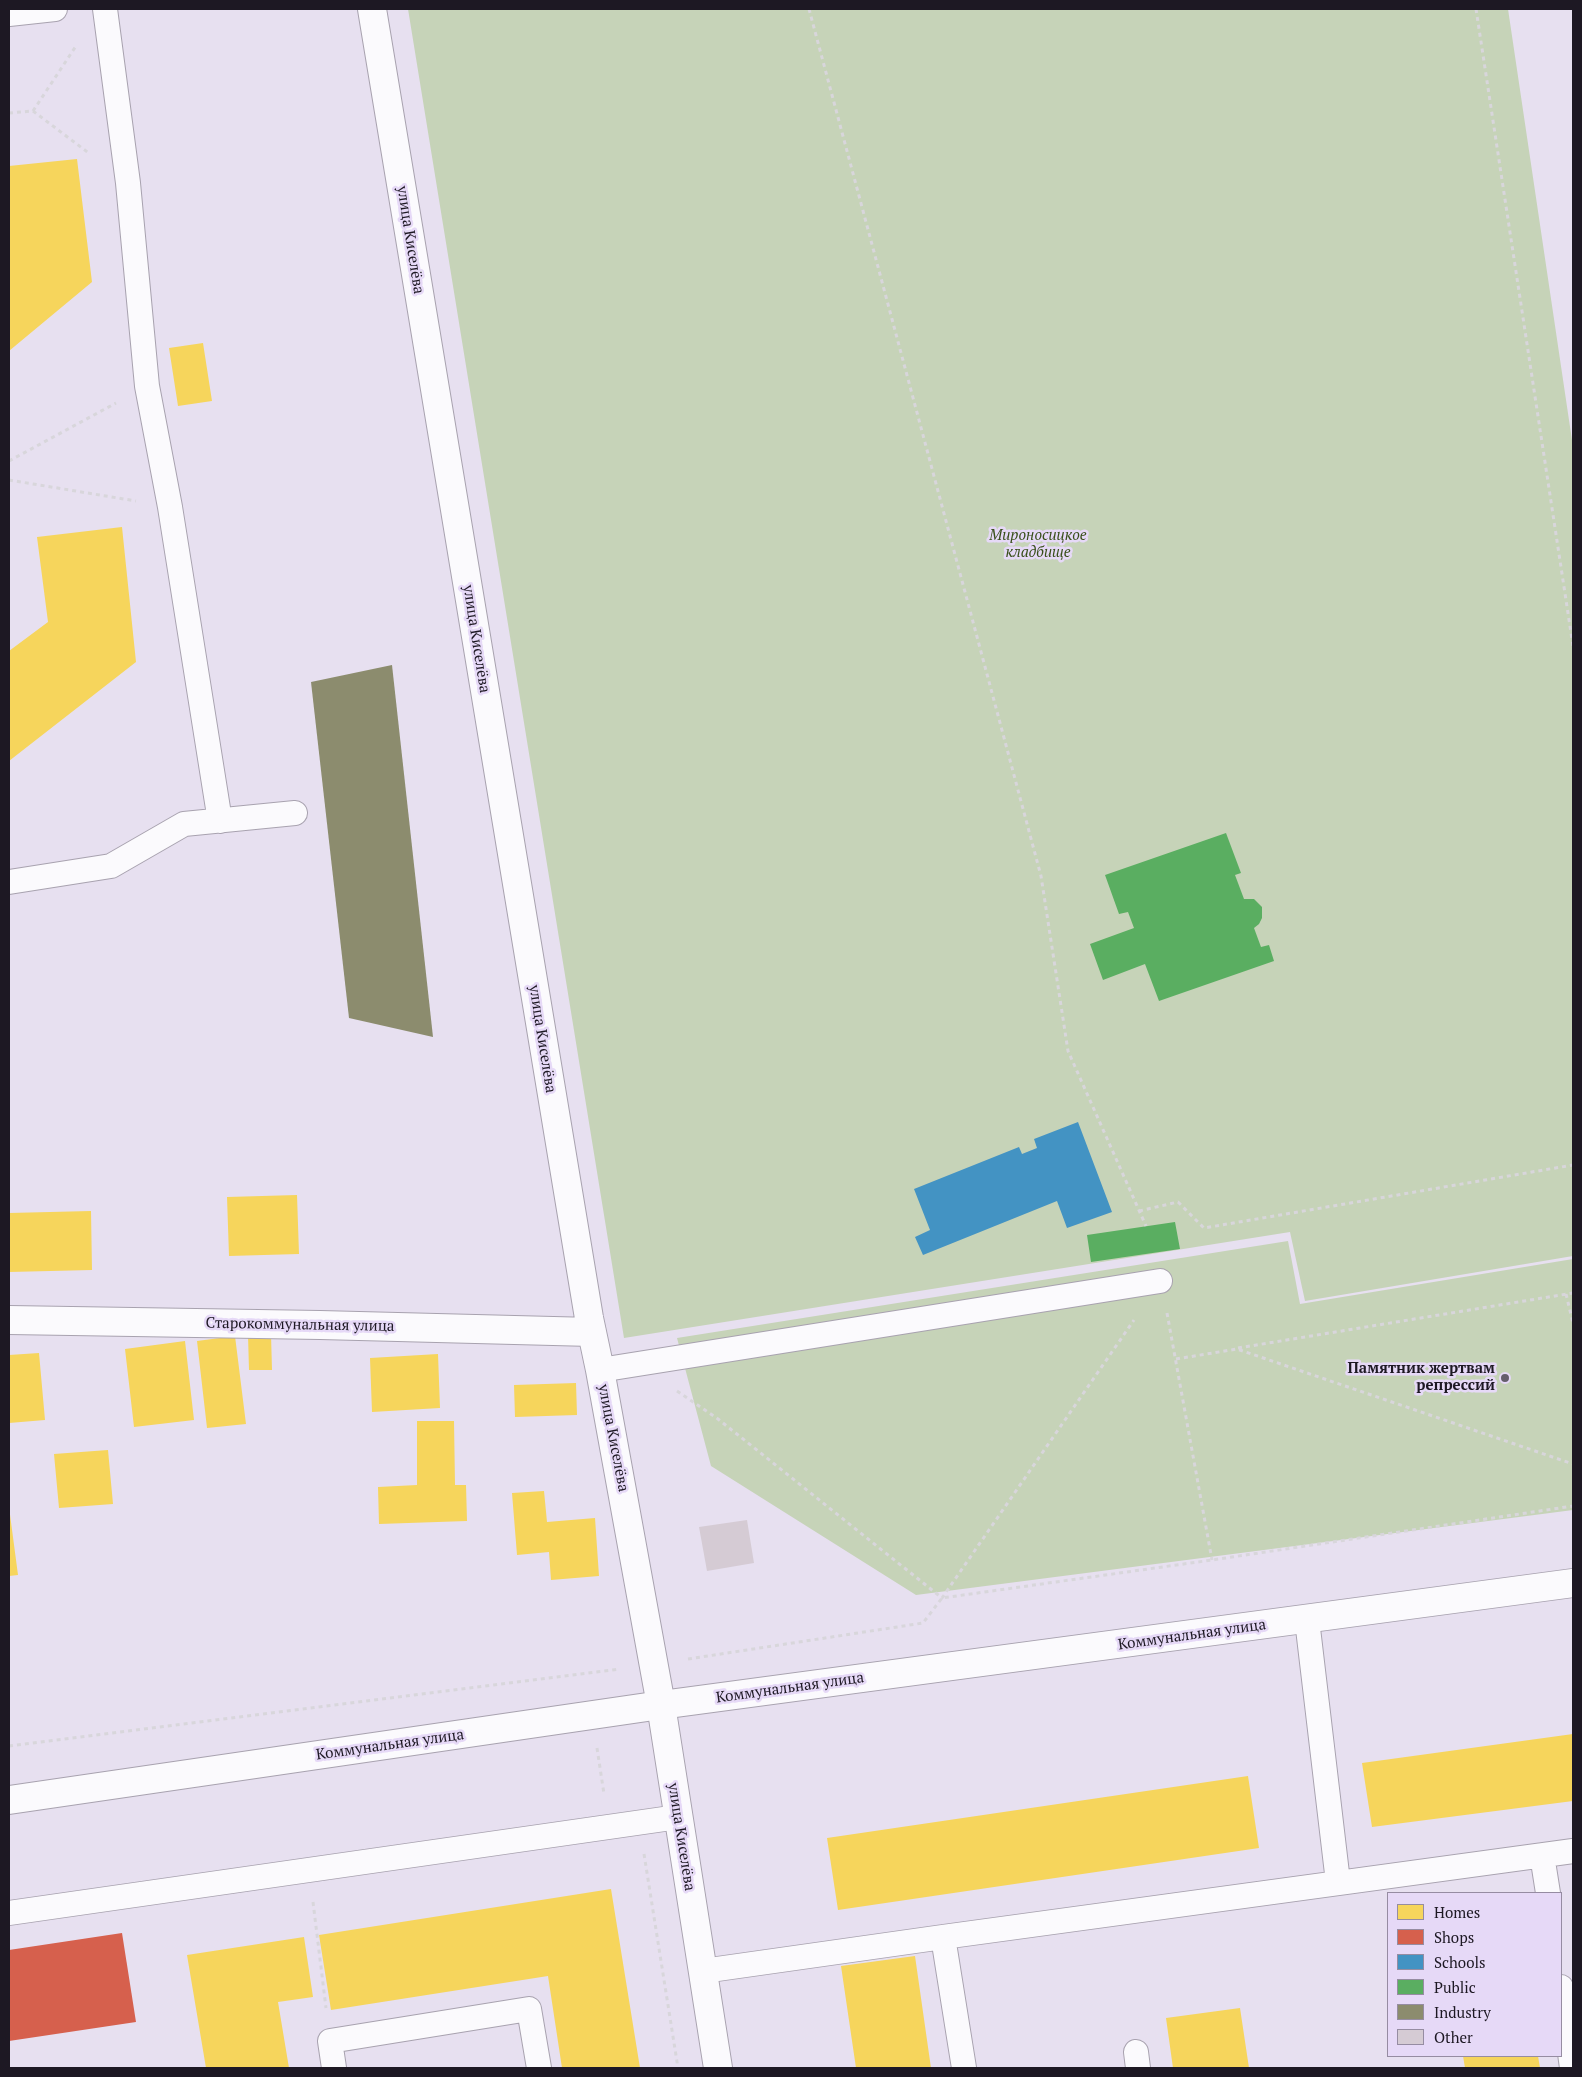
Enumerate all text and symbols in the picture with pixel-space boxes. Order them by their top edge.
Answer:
street label: улица Киселёва [393,185,427,295]
park label: Мироносицкое кладбище [989,527,1087,562]
street label: улица Киселёва [459,584,493,694]
street label: улица Киселёва [525,984,559,1094]
street label: Старокоммунальная улица [205,1314,395,1336]
place label: Памятник жертвам репрессий [1347,1360,1495,1395]
marker: Памятник жертвам репрессий [1499,1372,1511,1384]
street label: улица Киселёва [594,1383,632,1493]
street label: Коммунальная улица [1117,1616,1267,1654]
street label: Коммунальная улица [715,1669,865,1707]
street label: Коммунальная улица [315,1726,465,1764]
street label: улица Киселёва [664,1782,698,1892]
legend [1387,1892,1562,2057]
text: Homes [1434,1902,1480,1922]
text: Shops [1434,1927,1474,1947]
text: Schools [1434,1952,1485,1972]
text: Public [1434,1977,1476,1997]
text: Industry [1434,2002,1491,2022]
text: Other [1434,2027,1473,2047]

